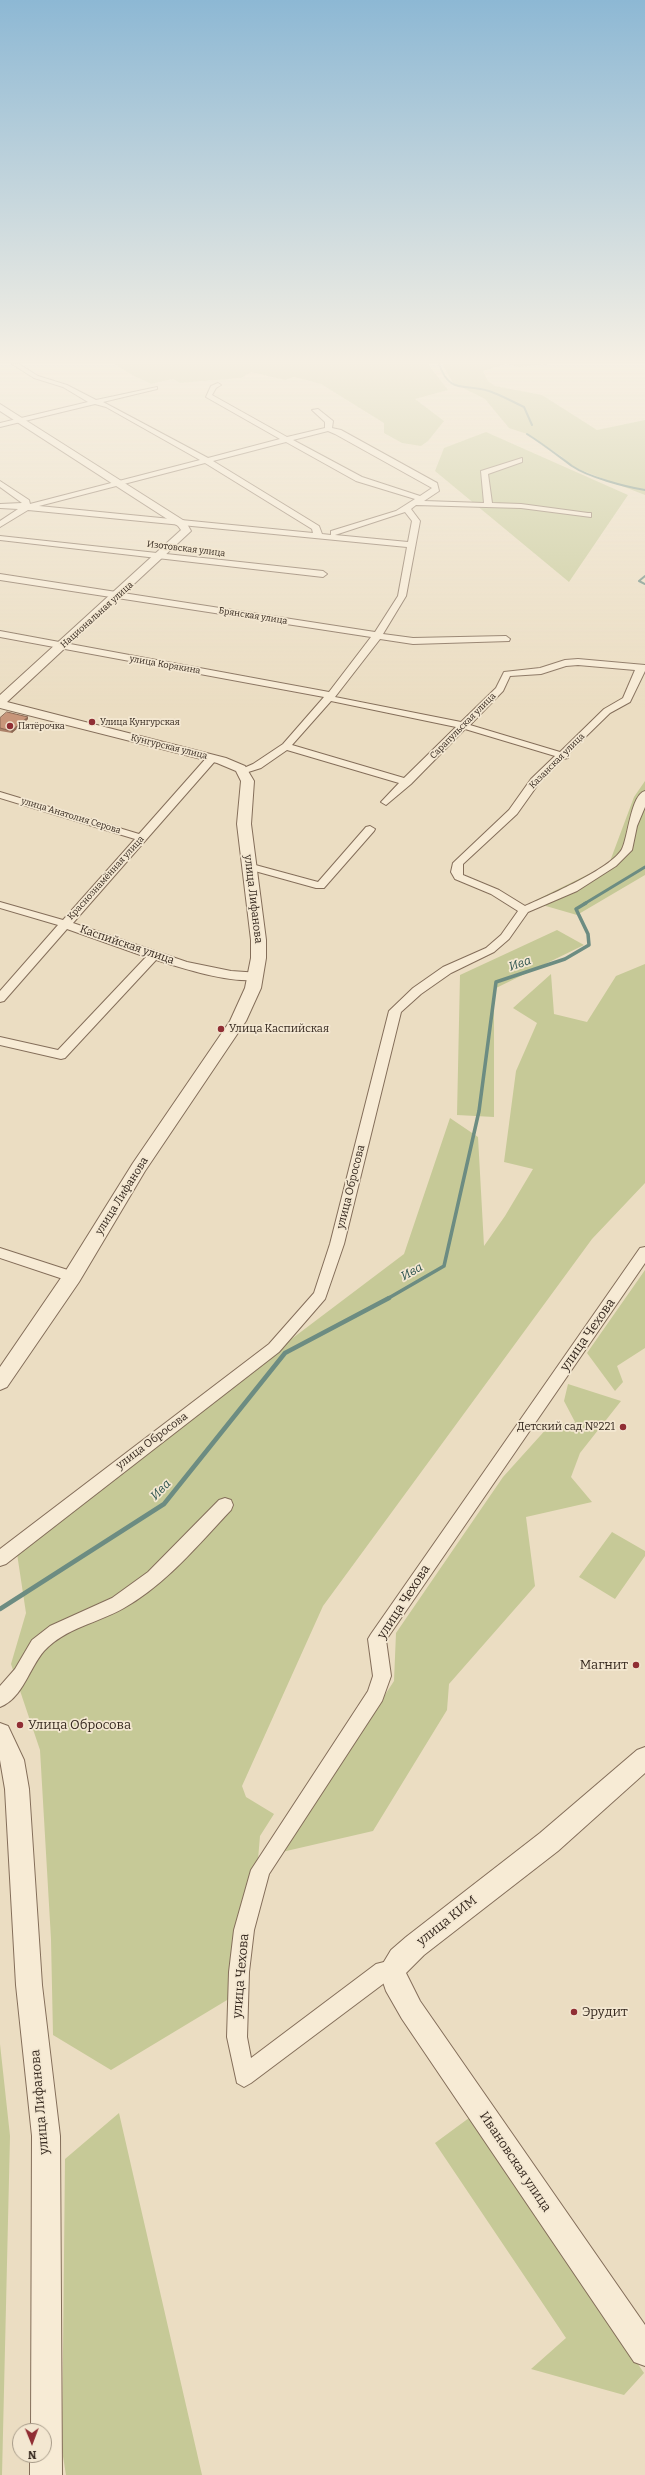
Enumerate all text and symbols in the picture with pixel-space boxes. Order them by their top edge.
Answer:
street label: Изотовская улица [146,539,226,559]
street label: Национальная улица [58,580,136,650]
street label: Брянская улица [218,605,288,627]
street label: улица Корякина [129,653,201,677]
street label: Сарапульская улица [428,691,498,761]
marker: Улица Кунгурская [87,717,97,727]
place label: Улица Кунгурская [100,717,180,727]
marker: Пятёрочка [5,721,15,731]
place label: Пятёрочка [18,721,65,731]
street label: Казанская улица [527,731,587,791]
street label: Кунгурская улица [129,732,209,762]
street label: улица Анатолия Серова [20,796,122,836]
street label: Краснознамённая улица [65,834,147,922]
street label: улица Лифанова [241,854,265,944]
street label: Каспийская улица [78,923,176,967]
water label: Ива [507,954,533,974]
place label: Улица Каспийская [229,1022,329,1036]
marker: Улица Каспийская [216,1024,226,1034]
street label: улица Обросова [334,1144,368,1230]
street label: улица Лифанова [93,1155,151,1237]
water label: Ива [399,1260,425,1284]
street label: улица Чехова [557,1296,619,1374]
street label: улица Обросова [114,1410,190,1472]
place label: Детский сад №221 [517,1420,615,1434]
marker: Детский сад №221 [618,1422,628,1432]
water label: Ива [148,1477,174,1503]
street label: улица Чехова [374,1562,434,1642]
place label: Магнит [580,1657,628,1673]
marker: Магнит [631,1660,641,1670]
place label: Улица Обросова [28,1717,131,1733]
marker: Улица Обросова [15,1720,25,1730]
street label: улица КИМ [414,1893,480,1949]
street label: улица Чехова [230,1933,252,2019]
place label: Эрудит [582,2004,628,2020]
marker: Эрудит [569,2007,579,2017]
street label: улица Лифанова [28,2049,52,2155]
street label: Ивановская улица [476,2109,554,2215]
north arrow [12,2423,52,2463]
text: N [28,2448,37,2461]

